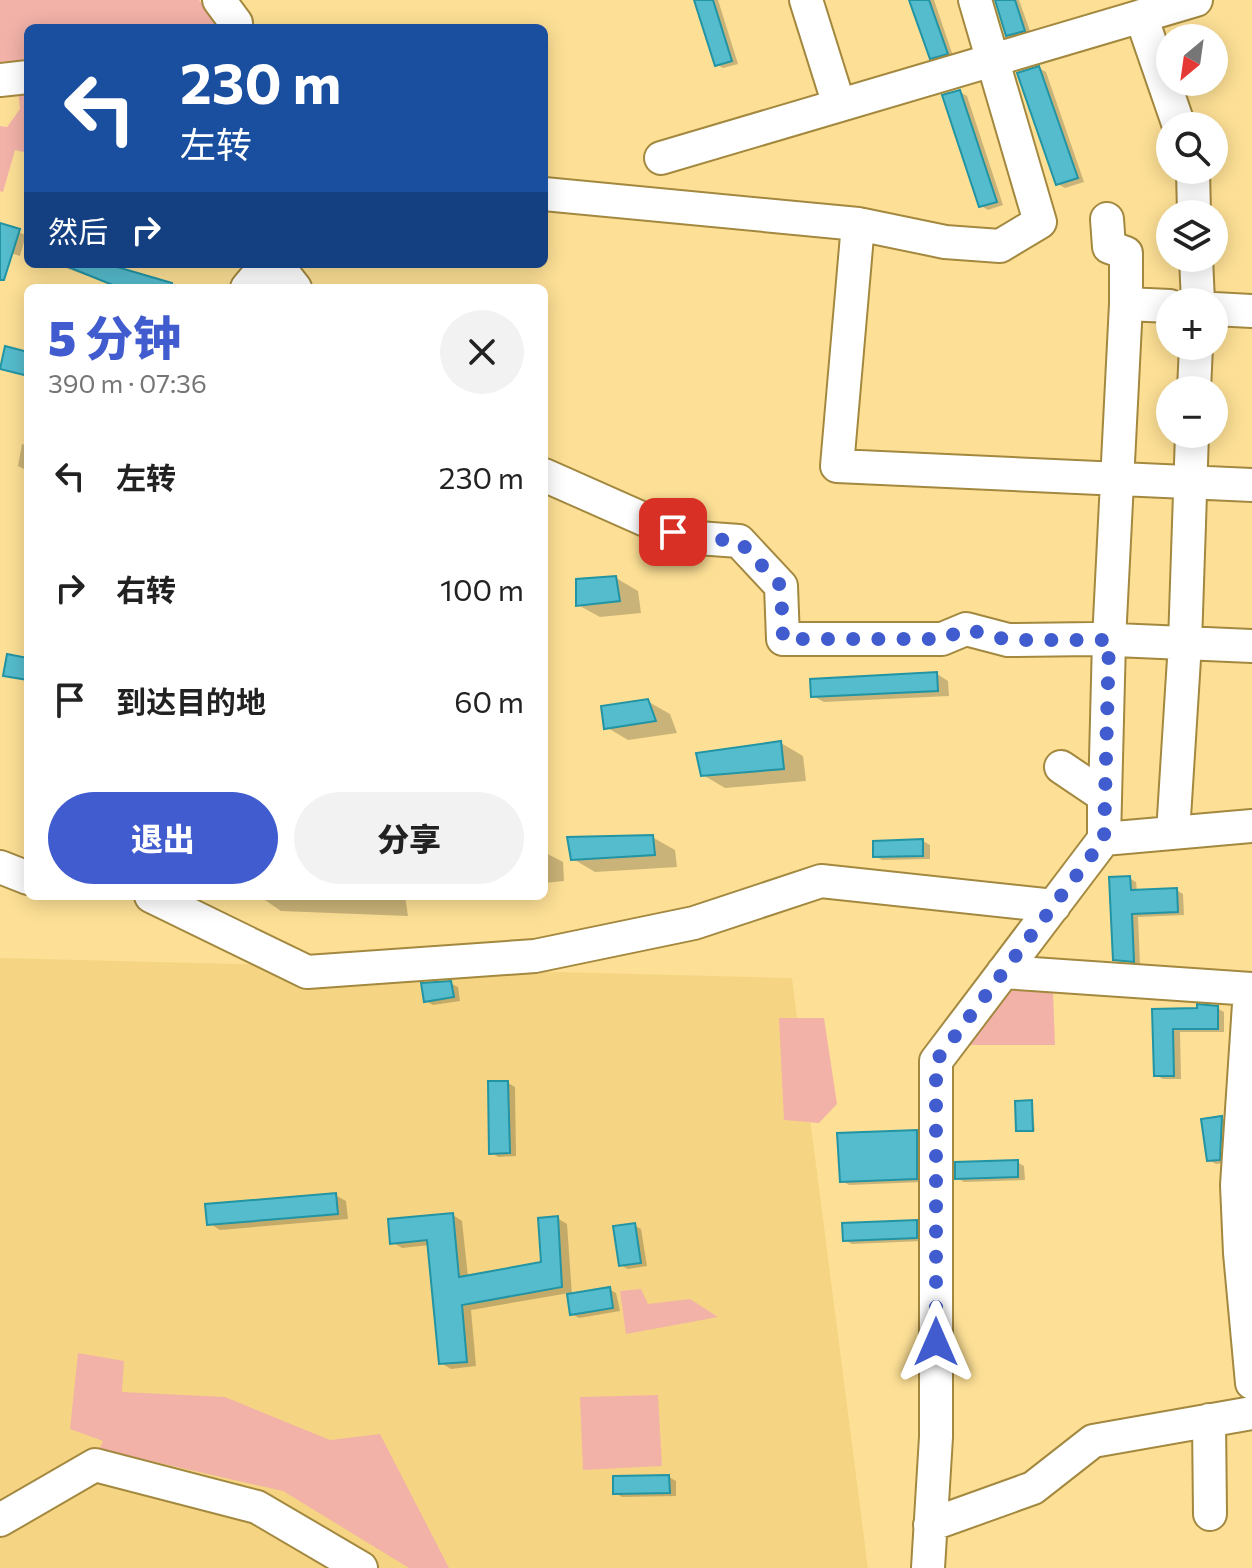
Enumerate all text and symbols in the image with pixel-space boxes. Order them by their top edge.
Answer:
north arrow [1156,24,1228,96]
map controls [1156,24,1228,448]
text: 230 m [180,47,341,116]
icon: left [48,56,152,160]
button: search [1156,112,1228,184]
text: 左转 [180,121,252,165]
button: layers [1156,200,1228,272]
icon: right [124,208,168,252]
text: 然后 [48,212,108,249]
button: + [1156,288,1228,360]
text: 5 分钟 [48,307,181,366]
button: close [440,310,524,394]
text: 390 m · 07:36 [48,367,207,398]
button: − [1156,376,1228,448]
icon: left [48,454,92,498]
text: 左转 [116,458,176,495]
text: 230 m [439,458,524,495]
pin [639,498,707,566]
icon: arrive [651,510,695,554]
icon: right [48,566,92,610]
text: 右转 [116,570,176,607]
text: 100 m [440,570,524,607]
icon: arrive [48,678,92,722]
text: 到达目的地 [116,682,266,719]
text: 60 m [454,682,524,719]
button: 退出 [48,792,278,884]
button: 分享 [294,792,524,884]
position arrow [894,1300,978,1384]

